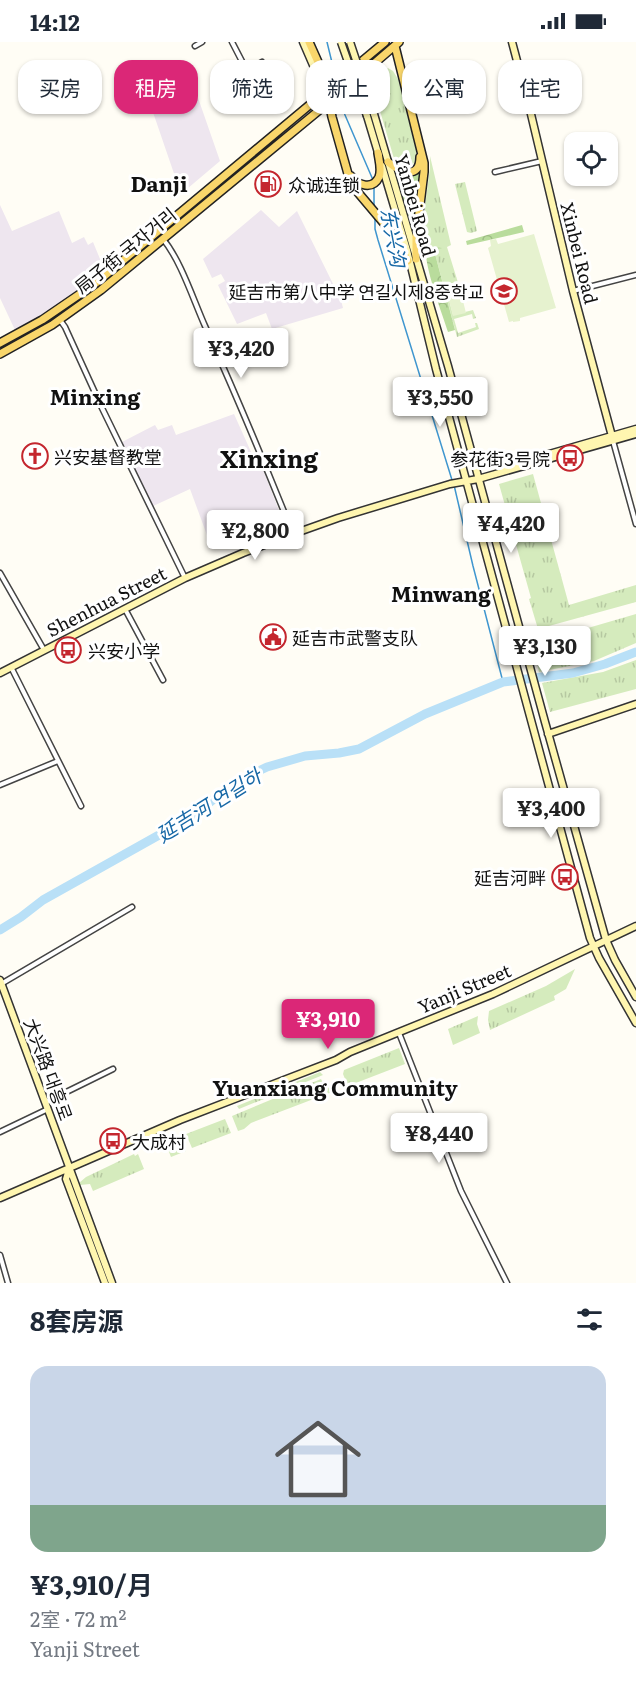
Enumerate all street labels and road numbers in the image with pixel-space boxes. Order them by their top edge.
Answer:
street label: Yanbei Road [388,151,444,259]
street label: Xinbei Road [554,199,606,307]
street label: 局子街 국자거리 [68,201,182,299]
street label: Shenhua Street [41,559,171,643]
street label: Yanji Street [413,956,515,1020]
street label: 大兴路 대흥로 [18,1014,80,1124]

